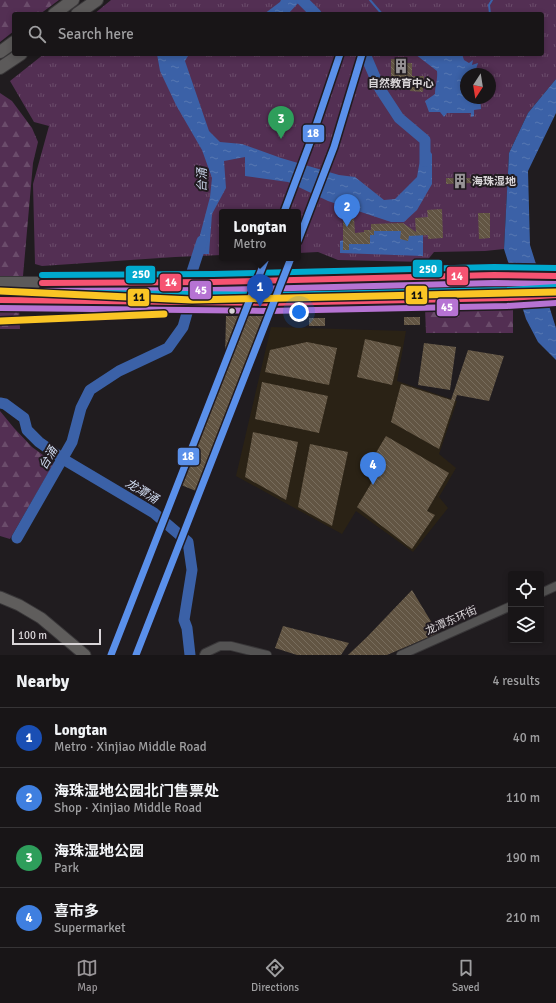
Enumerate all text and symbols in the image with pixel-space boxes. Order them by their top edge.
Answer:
search box [12,12,544,56]
icon: search [26,23,48,45]
text: Search here [58,25,134,43]
building icon: 自然教育中心 [392,57,410,75]
north arrow [460,68,496,104]
place label: 自然教育中心 [368,77,434,90]
pin: 3 [268,106,294,139]
line badge: 18 [302,124,325,143]
text: 18 [307,127,319,140]
water label: 台涌 [195,166,210,192]
building icon: 海珠湿地 [451,172,469,190]
place label: 海珠湿地 [472,175,516,188]
pin: 2 [334,194,360,227]
popup [219,209,301,261]
text: Longtan [233,218,287,236]
text: Metro [233,236,266,252]
line badge: 250 [412,259,443,278]
text: 250 [419,263,437,276]
line badge: 250 [125,265,156,284]
line badge: 14 [446,266,469,286]
text: 250 [132,268,150,281]
text: 14 [451,270,463,283]
line badge: 14 [159,273,182,292]
pin: 1 [247,274,273,307]
text: 14 [165,276,177,289]
line badge: 45 [189,280,212,300]
text: 45 [195,284,207,297]
line badge: 11 [405,285,428,305]
line badge: 11 [127,288,150,307]
text: 11 [411,289,423,302]
text: 11 [133,291,145,304]
line badge: 45 [436,298,459,317]
text: 45 [441,301,453,314]
your location [289,302,309,322]
unlabelled marker [227,306,237,316]
water label: 台涌 [36,442,62,472]
line badge: 18 [177,447,200,466]
text: 18 [182,450,194,463]
pin: 4 [360,452,386,485]
water label: 龙潭涌 [122,476,163,508]
map controls [508,571,544,643]
button: locate [508,571,544,607]
street label: 龙潭东环街 [423,603,479,638]
button: layers [508,607,544,643]
scale bar [12,627,101,646]
text: 100 m [18,629,47,642]
text: Nearby [16,671,69,692]
text: 4 results [492,673,540,689]
text: Longtan [54,721,107,739]
text: 1 [25,730,33,746]
text: 40 m [513,730,540,746]
text: Metro · Xinjiao Middle Road [54,739,207,755]
text: 海珠湿地公园北门售票处 [54,782,219,800]
text: 2 [25,790,33,806]
text: 110 m [506,790,540,806]
text: Shop · Xinjiao Middle Road [54,800,202,816]
text: 海珠湿地公园 [54,842,144,860]
text: 3 [25,850,33,866]
text: 190 m [506,850,540,866]
text: Park [54,860,79,876]
text: 喜市多 [54,902,99,920]
text: 4 [25,910,33,926]
text: 210 m [506,910,540,926]
text: Supermarket [54,920,126,936]
tab: Map [76,957,98,994]
tab: Directions [251,957,299,994]
tab: Saved [452,957,480,994]

